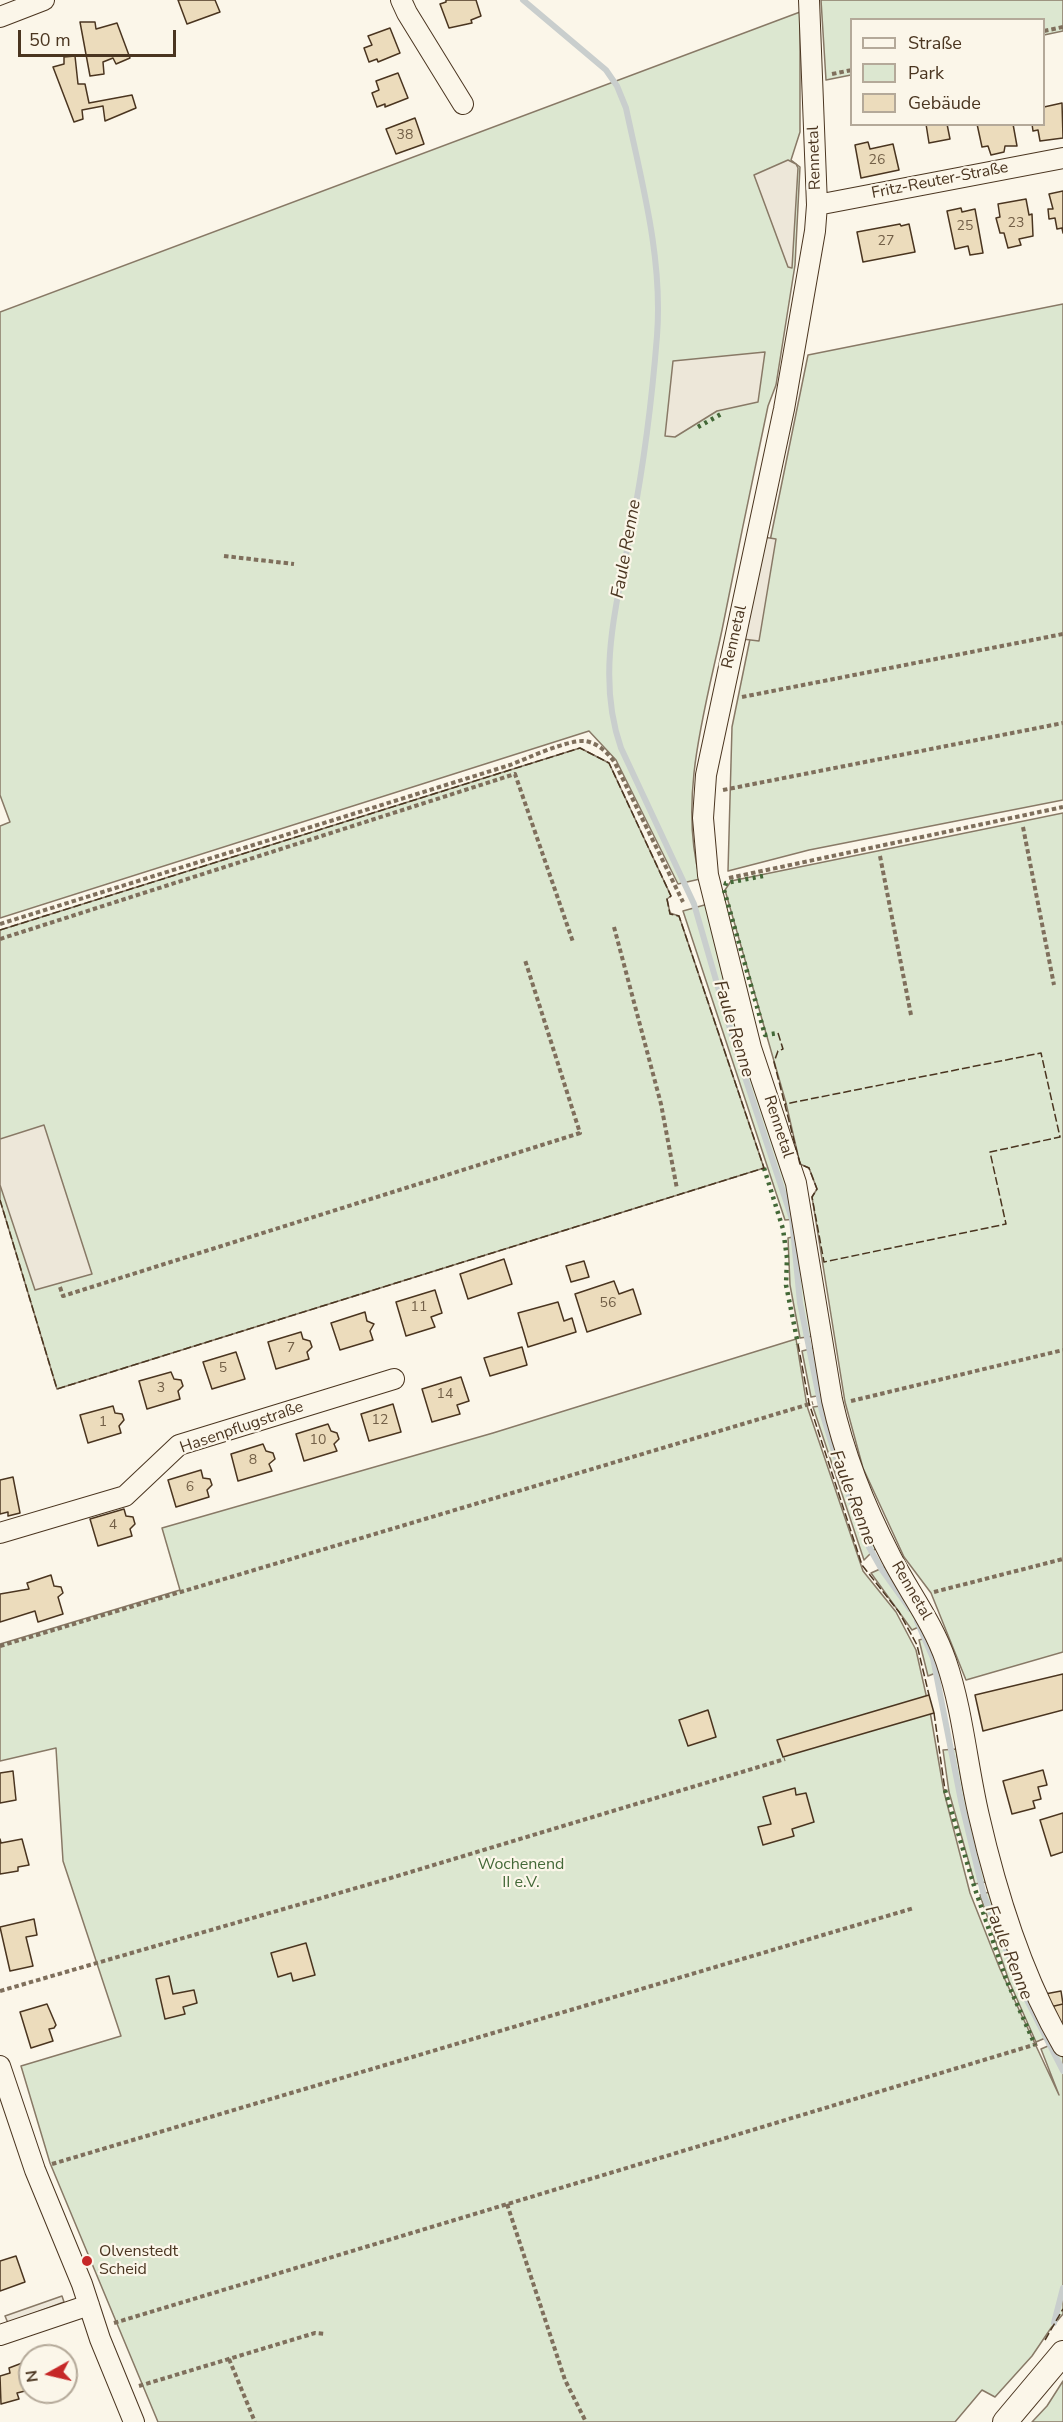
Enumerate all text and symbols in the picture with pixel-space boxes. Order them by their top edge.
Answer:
scale bar [21,18,178,56]
legend [850,18,1045,126]
text: 50 m [29,28,71,52]
text: Straße [908,31,962,55]
text: Park [908,61,944,85]
text: Gebäude [908,91,981,115]
street label: Rennetal [804,125,826,191]
house number: 38 [397,128,413,144]
house number: 26 [869,153,885,169]
street label: Fritz-Reuter-Straße [870,158,1010,204]
house number: 23 [1008,216,1024,232]
house number: 25 [957,219,973,235]
house number: 27 [878,234,894,250]
water label: Faule Renne [608,498,646,600]
street label: Rennetal [718,603,752,671]
water label: Faule Renne [708,978,758,1080]
street label: Rennetal [759,1093,797,1161]
house number: 56 [600,1296,616,1312]
house number: 11 [411,1300,427,1316]
house number: 7 [287,1341,295,1357]
house number: 5 [219,1361,227,1377]
house number: 3 [157,1381,165,1397]
house number: 14 [437,1387,453,1403]
street label: Hasenpflugstraße [178,1398,306,1458]
house number: 12 [372,1413,388,1429]
house number: 1 [99,1415,107,1431]
house number: 10 [310,1433,326,1449]
water label: Faule Renne [824,1447,880,1549]
house number: 8 [249,1453,257,1469]
house number: 6 [186,1480,194,1496]
house number: 4 [109,1518,117,1534]
street label: Rennetal [887,1558,935,1624]
park label: Wochenend II e.V. [478,1855,564,1893]
water label: Faule Renne [979,1903,1037,2003]
place label: Olvenstedt Scheid [99,2242,178,2280]
marker: Olvenstedt Scheid [80,2254,94,2268]
north arrow [18,2344,78,2404]
text: N [20,2369,44,2384]

